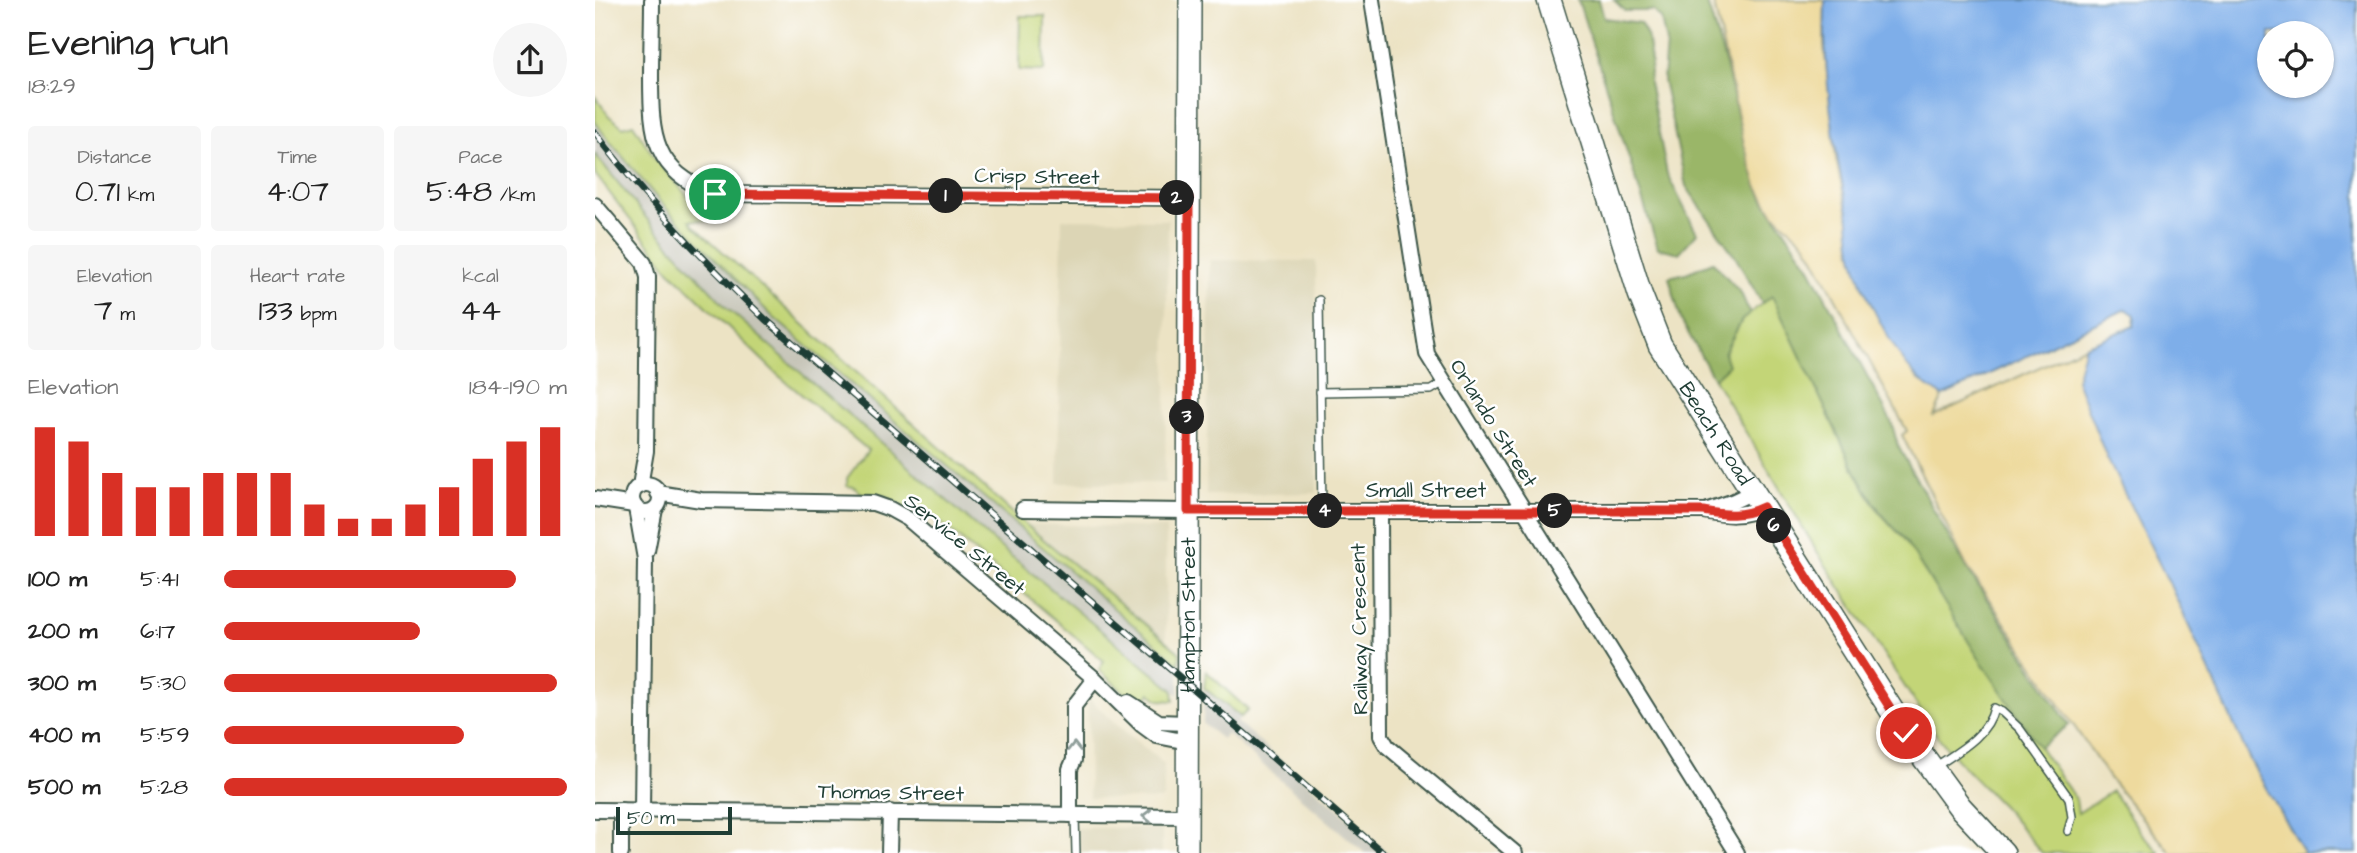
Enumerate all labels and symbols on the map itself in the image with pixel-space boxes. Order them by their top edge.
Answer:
street label: Crisp Street [974,161,1100,193]
pin [685,164,745,224]
pin: 1 [929,178,963,214]
pin: 2 [1159,180,1195,216]
street label: Orlando Street [1443,354,1545,493]
street label: Beach Road [1672,376,1759,491]
pin: 3 [1169,400,1205,434]
street label: Small Street [1366,476,1487,505]
street label: Service Street [898,486,1032,603]
pin: 4 [1307,494,1343,528]
pin: 5 [1537,494,1573,528]
pin: 6 [1757,508,1791,544]
street label: Hampton Street [1174,537,1204,693]
street label: Railway Crescent [1343,542,1377,715]
pin [1876,703,1936,763]
one-way arrow [1066,742,1082,752]
street label: Thomas Street [818,777,965,808]
scale bar [616,804,731,836]
one-way arrow [1142,808,1153,823]

